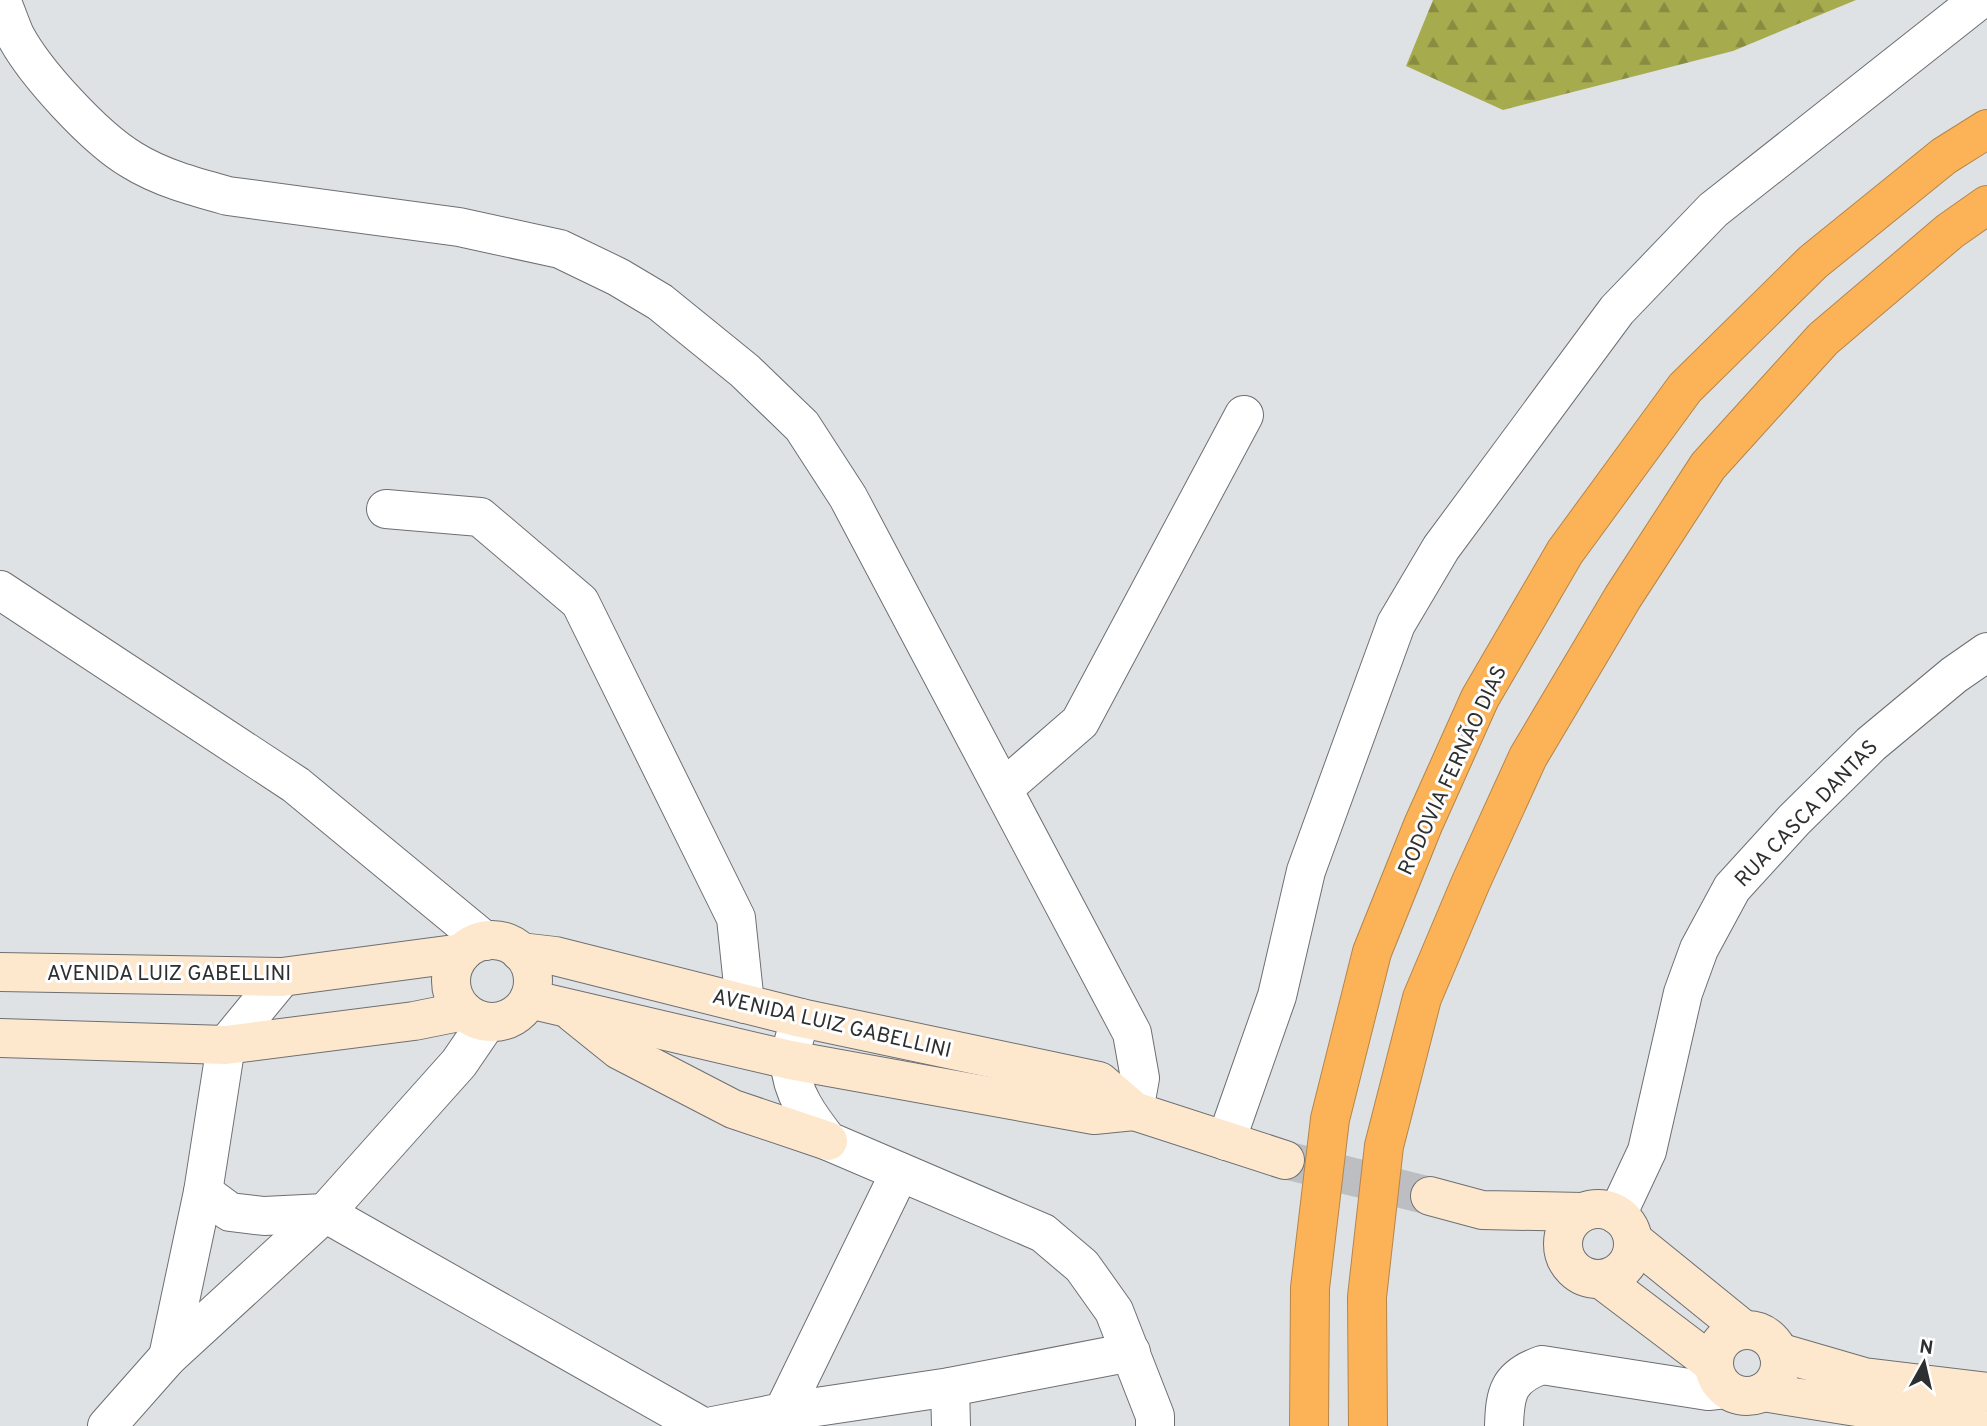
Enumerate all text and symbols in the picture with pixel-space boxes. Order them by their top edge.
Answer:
street label: RODOVIA FERNÃO DIAS [1393,661,1514,880]
street label: RUA CASCA DANTAS [1730,734,1885,894]
street label: AVENIDA LUIZ GABELLINI [47,961,291,988]
street label: AVENIDA LUIZ GABELLINI [710,984,954,1065]
north arrow [1889,1328,1959,1398]
text: N [1918,1335,1935,1361]

